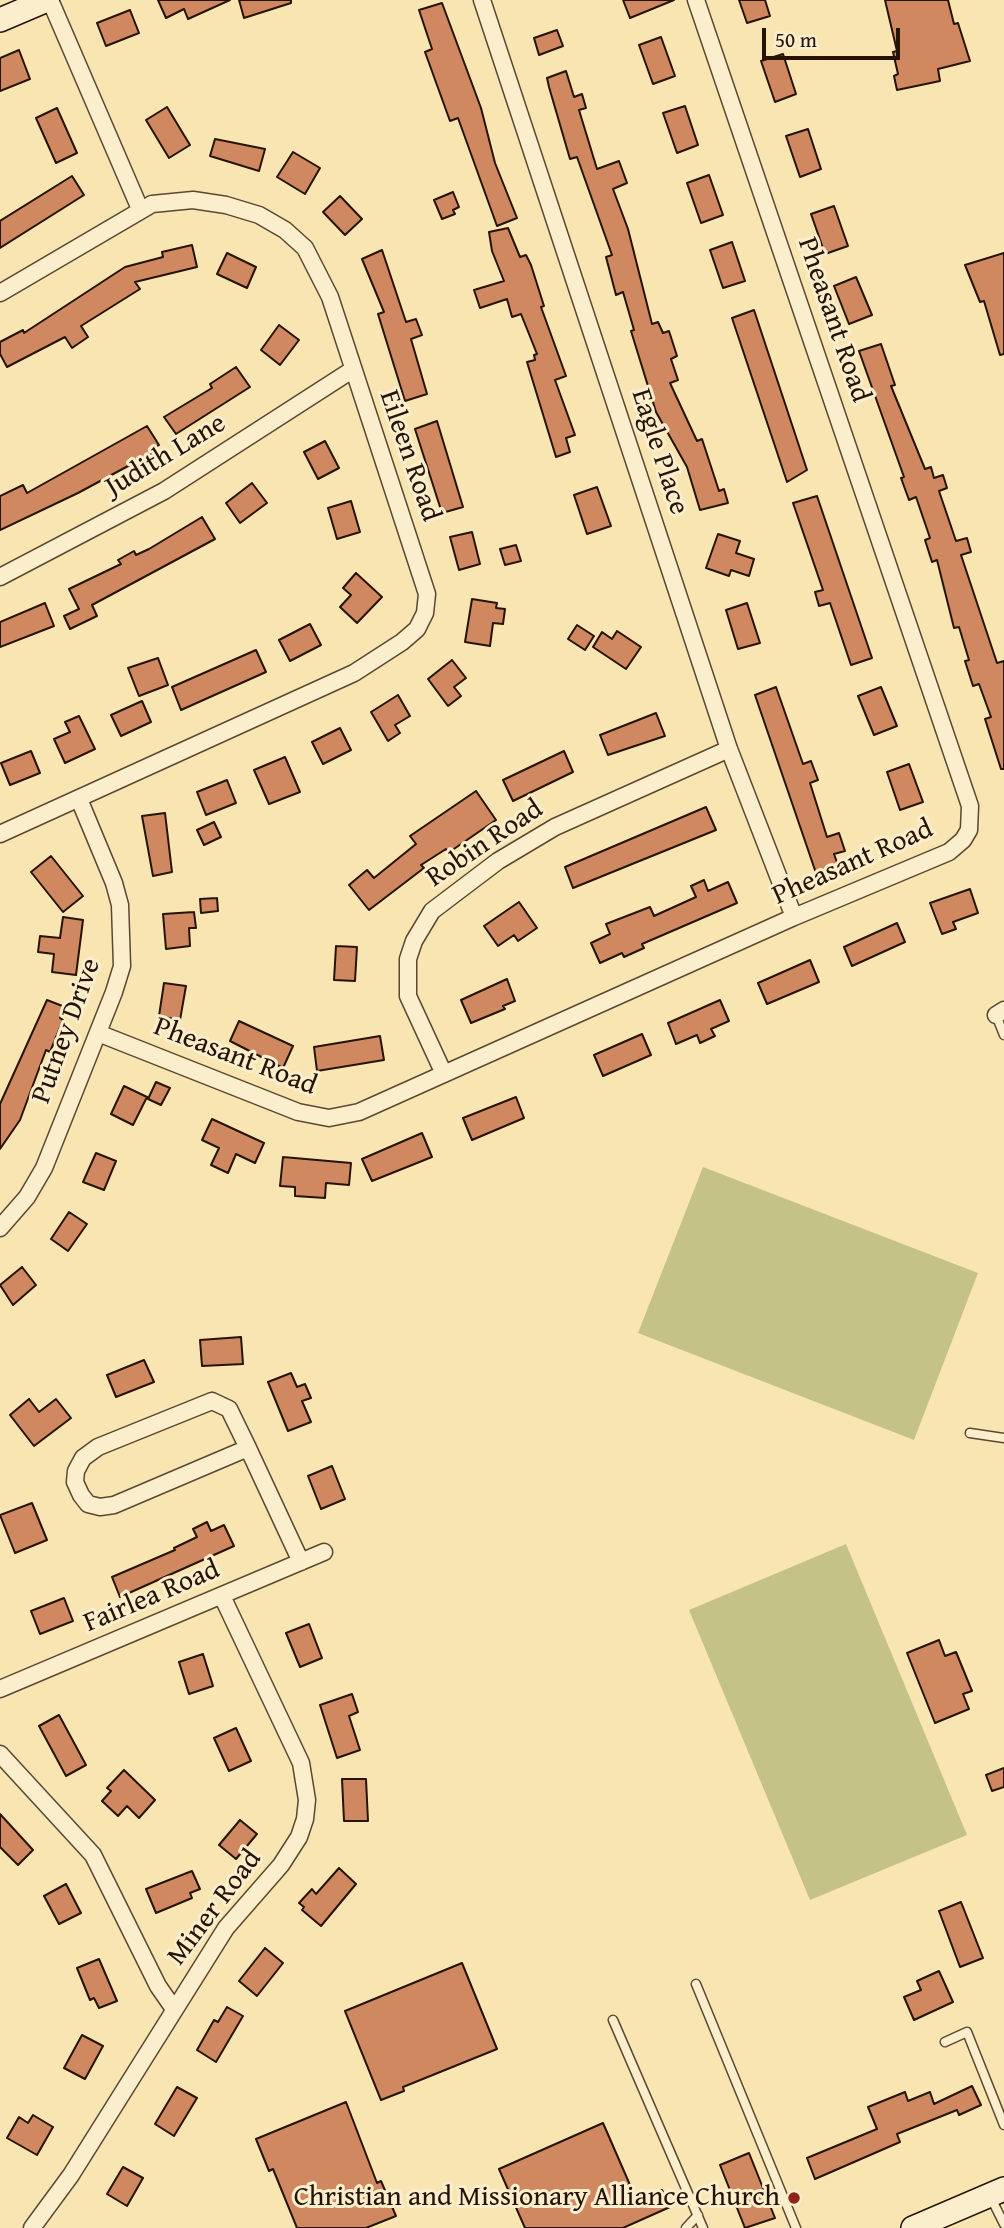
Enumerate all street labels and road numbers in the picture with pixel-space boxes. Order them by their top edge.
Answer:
street label: Pheasant Road [789,233,877,407]
street label: Eagle Place [623,385,695,519]
street label: Eileen Road [371,386,447,526]
street label: Judith Lane [100,407,232,505]
street label: Robin Road [420,793,550,895]
street label: Pheasant Road [768,813,938,913]
street label: Putney Drive [25,954,109,1108]
street label: Pheasant Road [149,1011,321,1103]
street label: Fairlea Road [79,1553,225,1641]
street label: Miner Road [161,1844,269,1972]

